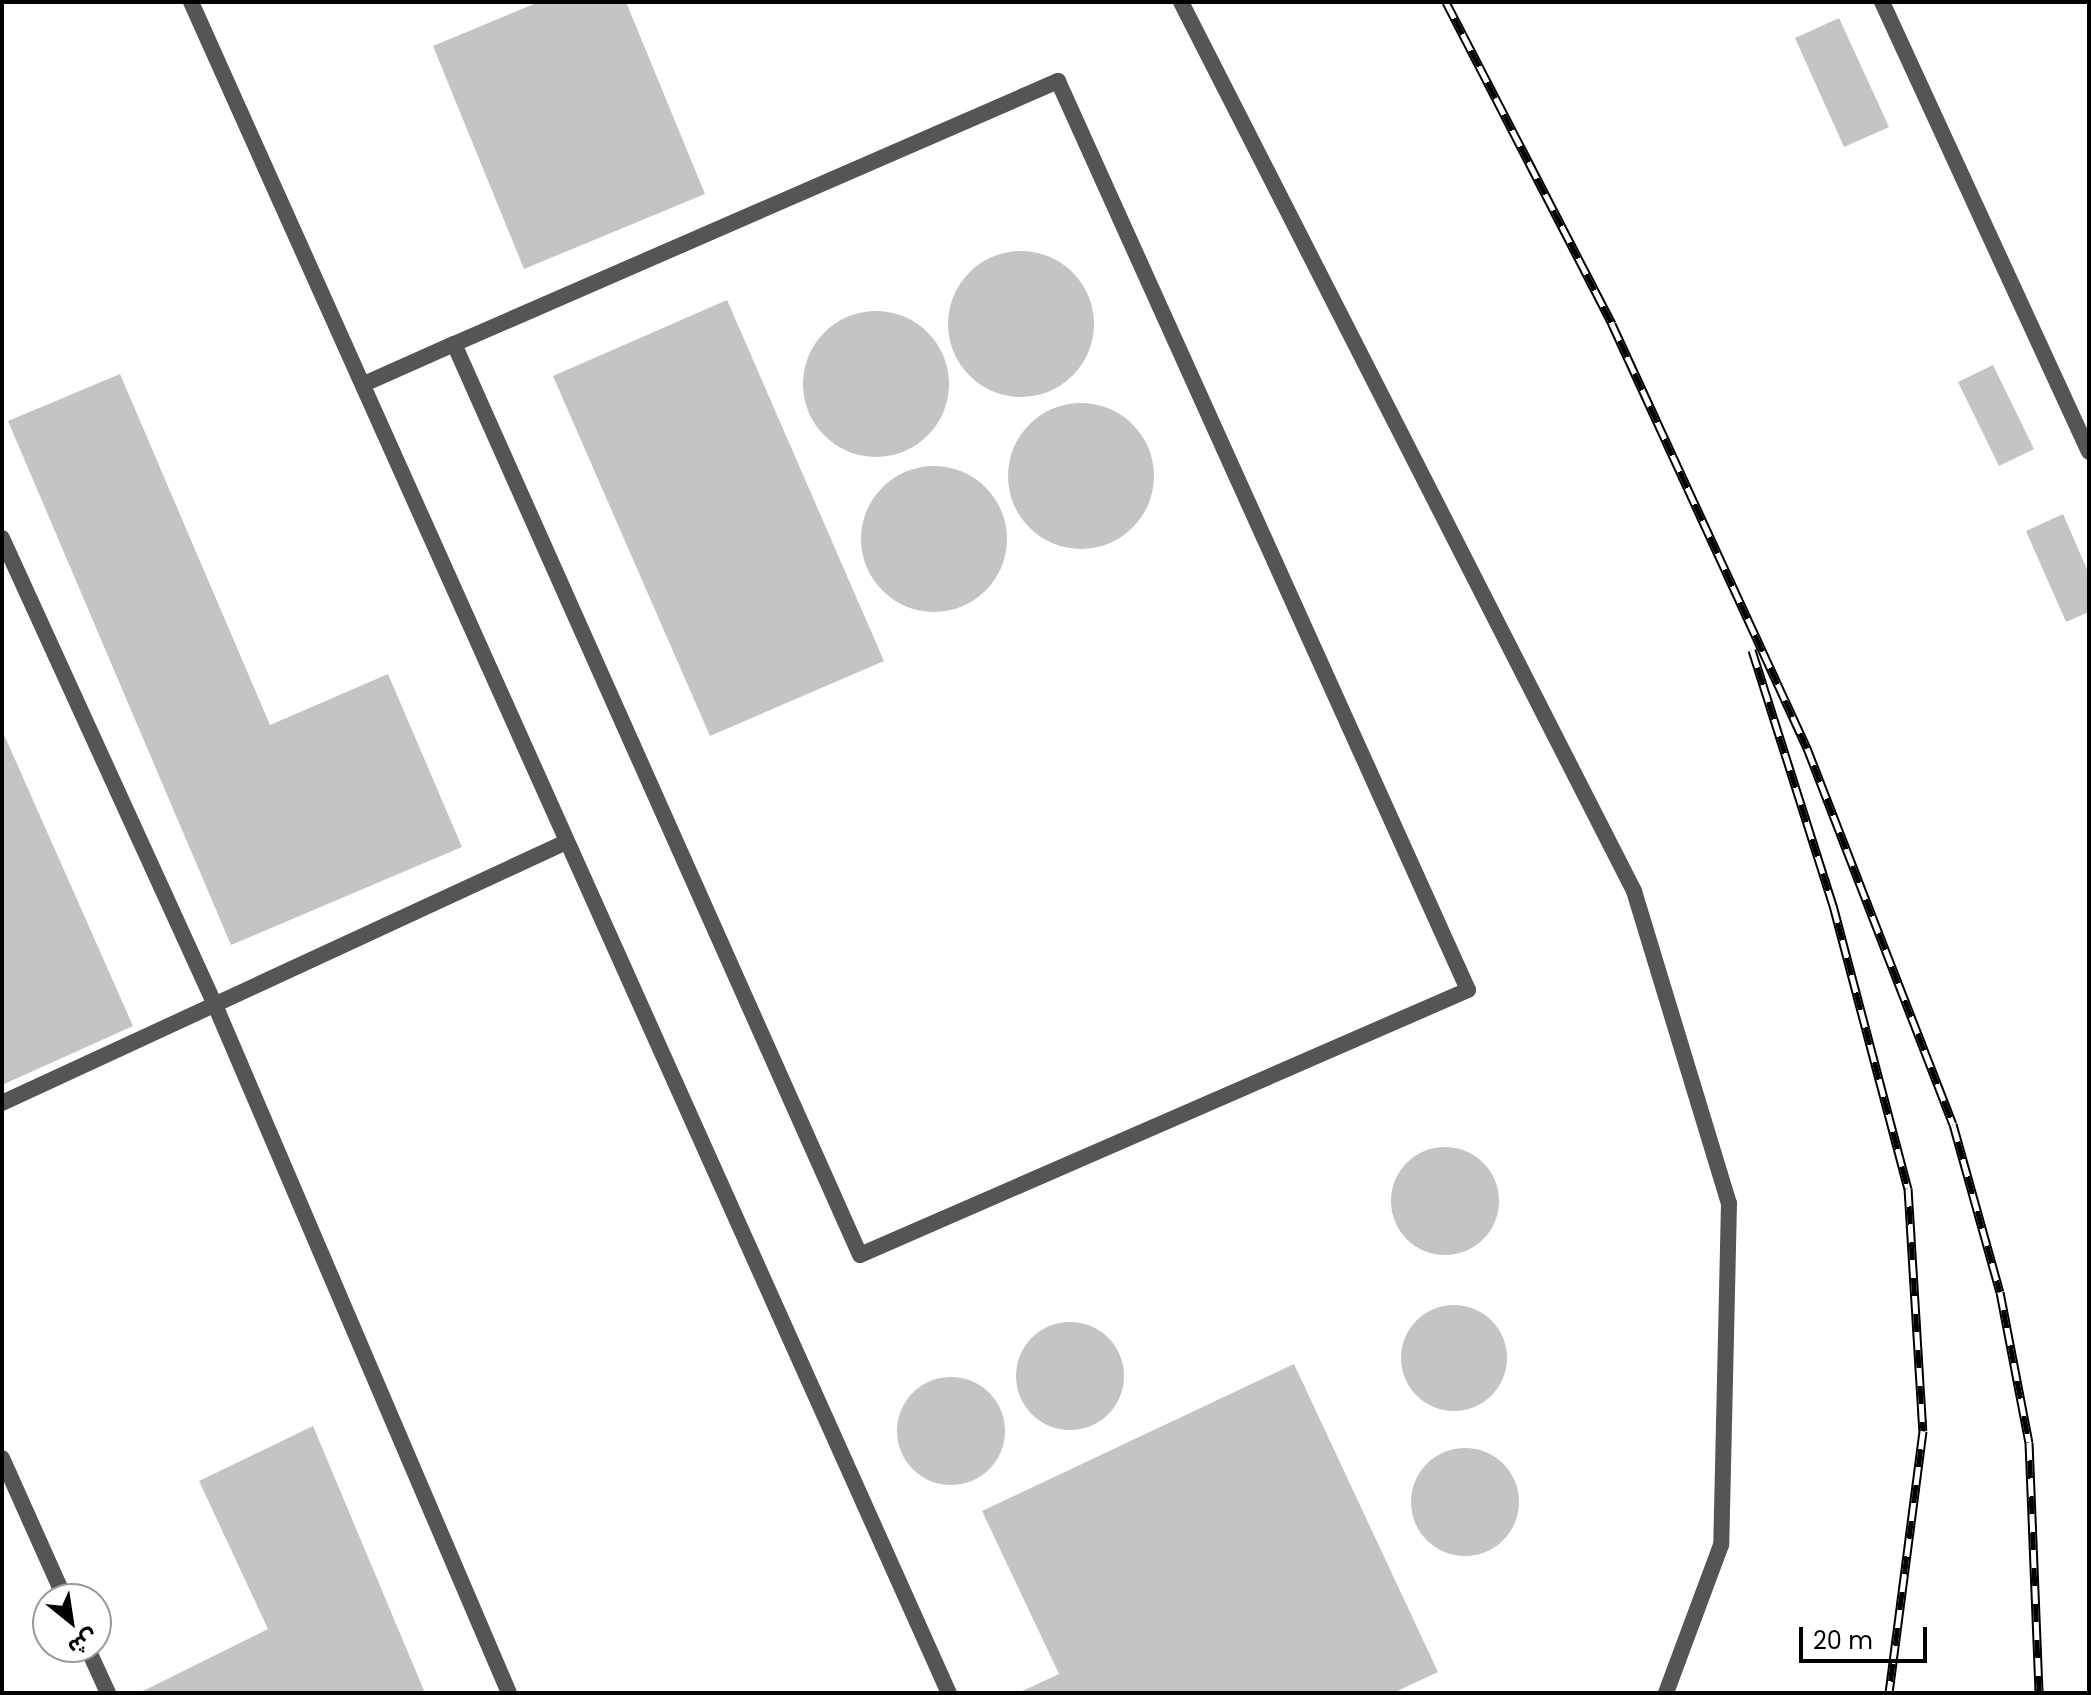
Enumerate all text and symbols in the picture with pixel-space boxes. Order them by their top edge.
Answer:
north arrow [32,1583,112,1663]
scale bar [1803,1611,1931,1661]
text: ش [62,1622,104,1663]
text: 20 m [1813,1624,1873,1657]

